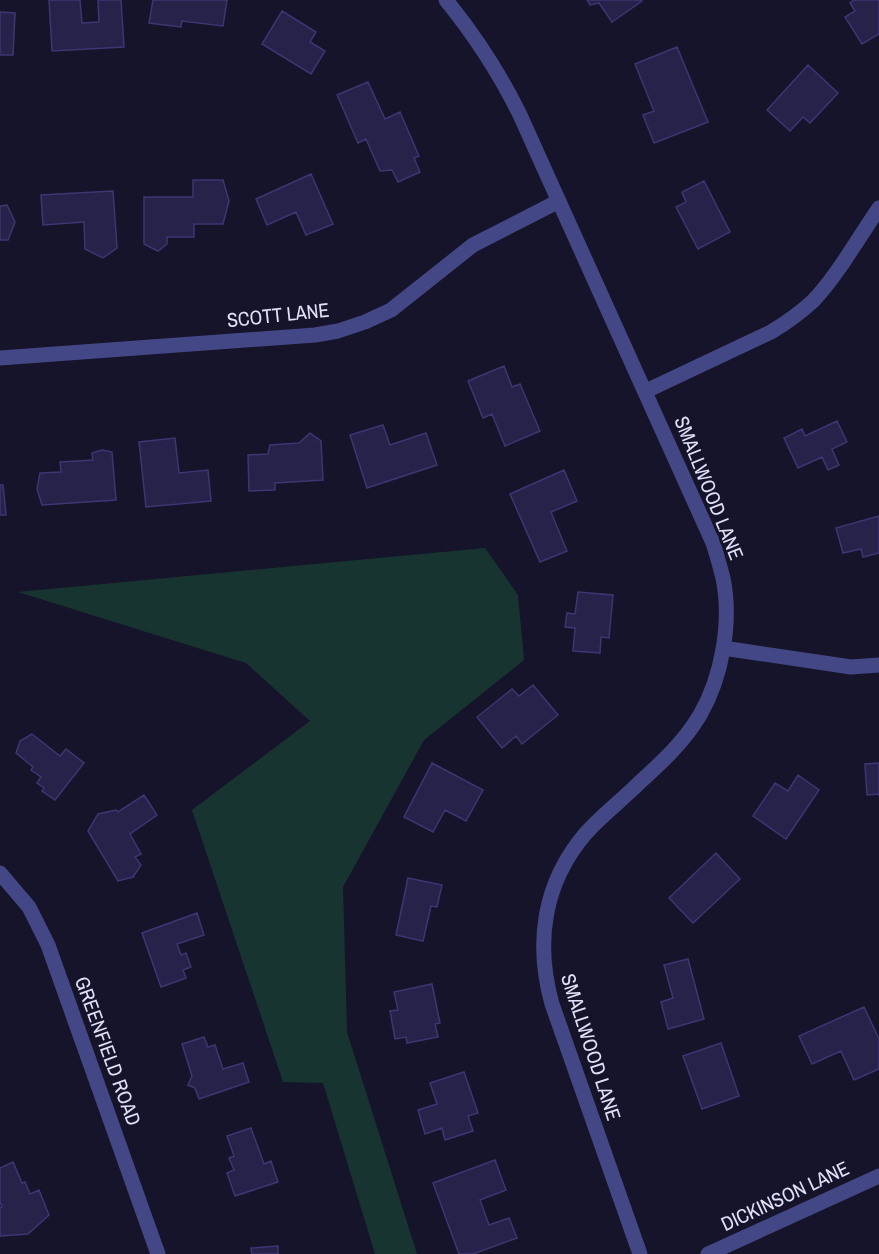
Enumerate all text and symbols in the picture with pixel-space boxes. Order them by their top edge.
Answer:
street label: SCOTT LANE [225,296,330,333]
street label: SMALLWOOD LANE [668,412,751,564]
street label: SMALLWOOD LANE [555,970,628,1124]
street label: GREENFIELD ROAD [69,973,148,1129]
street label: DICKINSON LANE [716,1154,853,1237]

